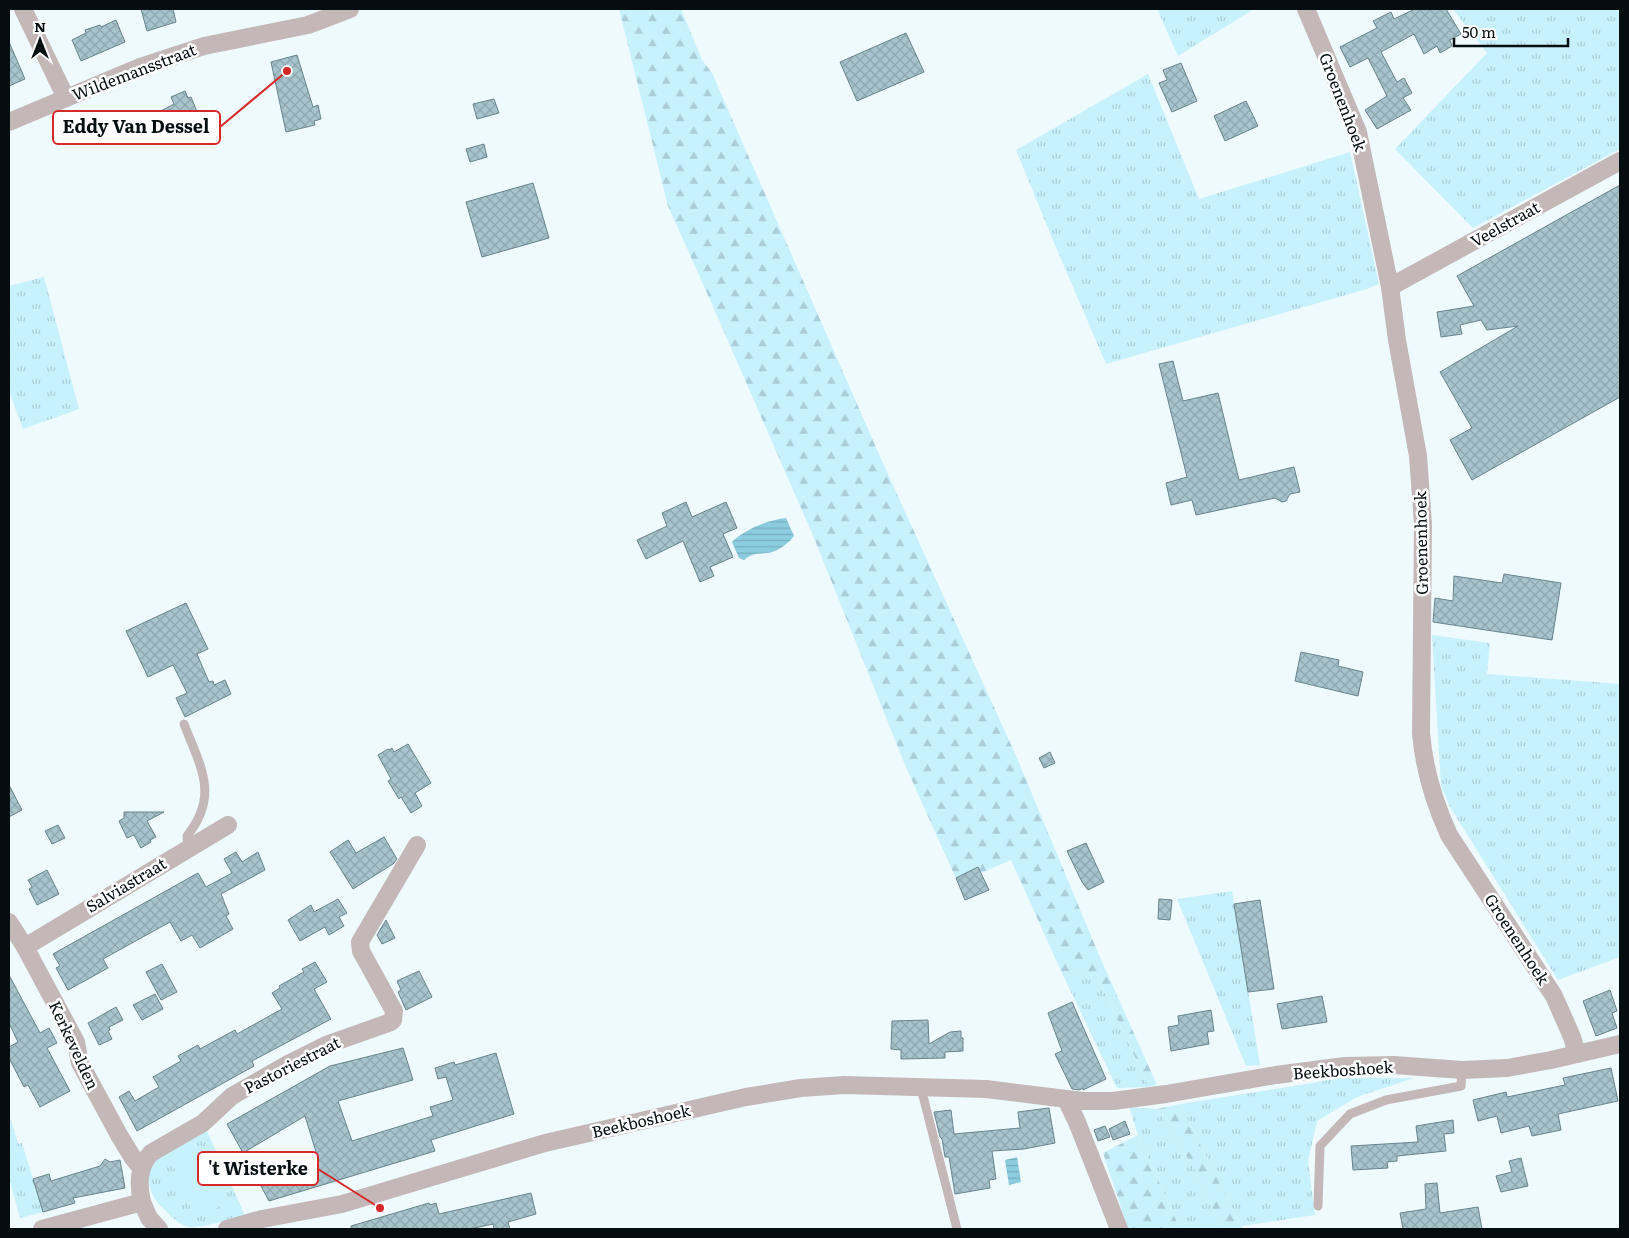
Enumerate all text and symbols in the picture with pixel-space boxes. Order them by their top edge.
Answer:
north arrow [15,15,65,65]
scale bar [1454,15,1568,47]
text: N [34,16,46,36]
text: 50 m [1462,20,1496,43]
street label: Wildemansstraat [68,36,200,106]
street label: Groenenhoek [1314,49,1374,155]
callout: Eddy Van Dessel [53,111,220,144]
text: Eddy Van Dessel [63,112,210,139]
street label: Veelstraat [1465,194,1544,252]
street label: Groenenhoek [1407,491,1433,595]
street label: Salviastraat [81,850,171,918]
street label: Groenenhoek [1479,888,1556,989]
street label: Kerkevelden [44,996,106,1093]
street label: Pastoriestraat [239,1029,345,1099]
street label: Beekboshoek [1292,1054,1394,1084]
street label: Beekboshoek [589,1097,693,1143]
callout: 't Wisterke [198,1152,318,1185]
text: 't Wisterke [208,1154,308,1181]

